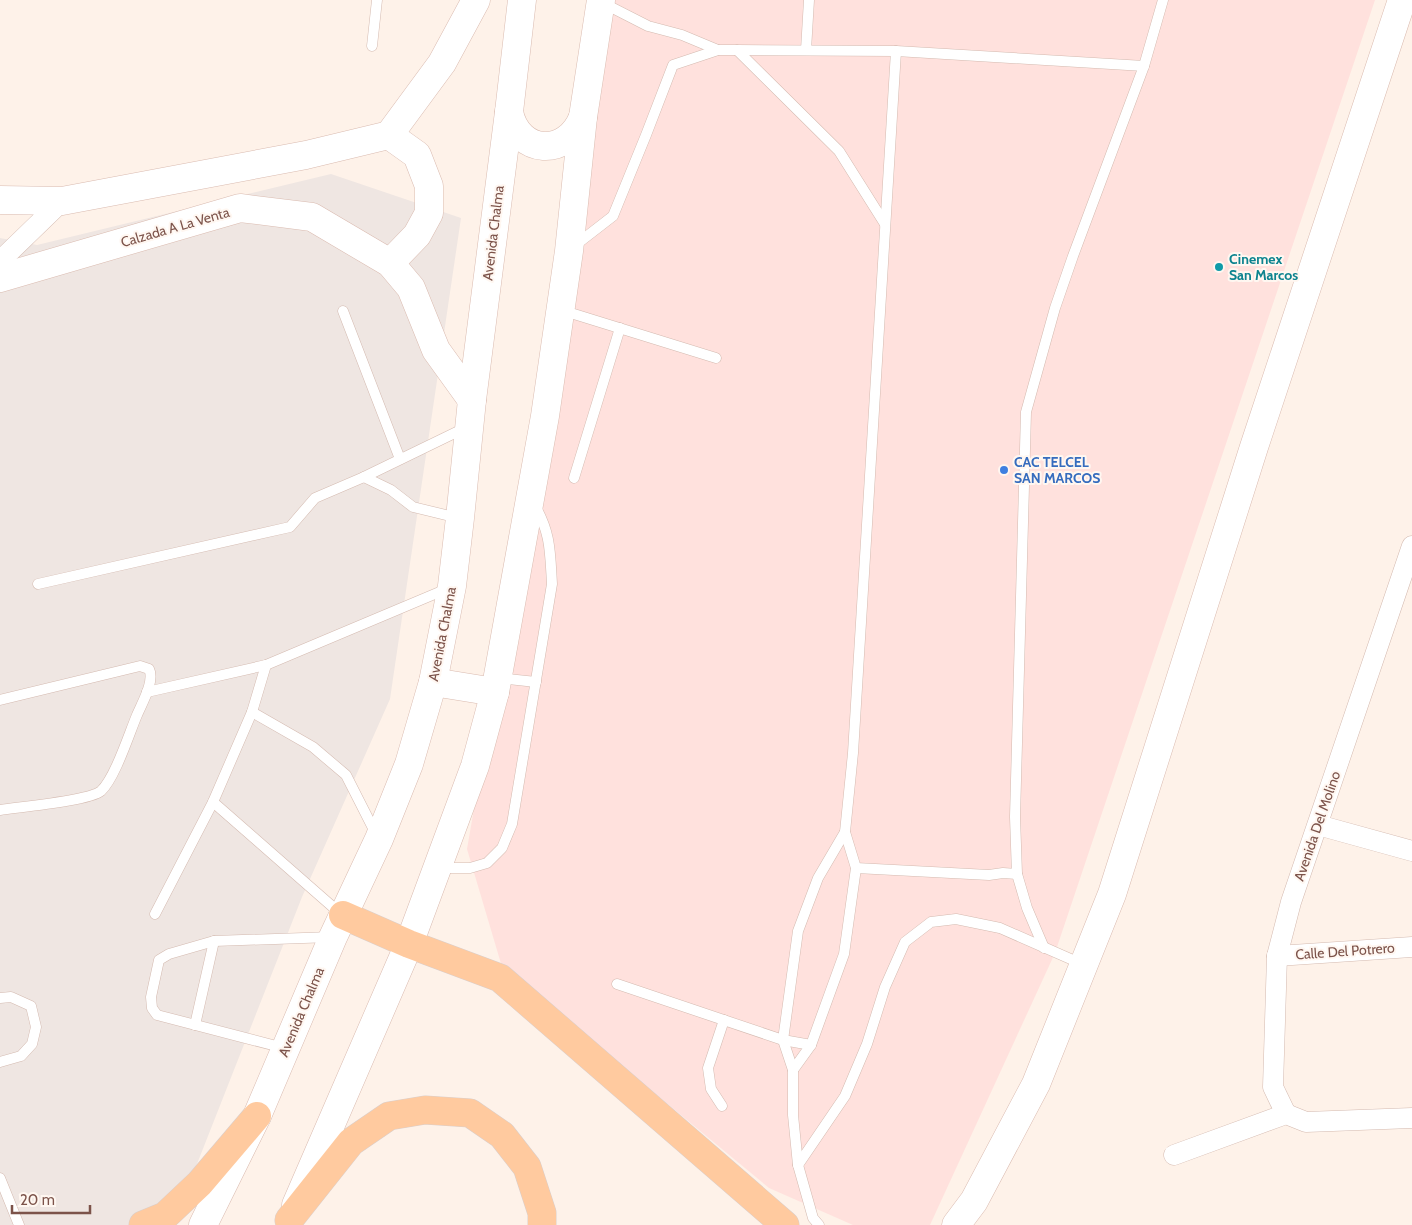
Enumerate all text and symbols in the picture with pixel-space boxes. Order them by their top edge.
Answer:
street label: Avenida Chalma [478,184,508,282]
street label: Calzada A La Venta [119,203,232,251]
place label: Cinemex San Marcos [1229,250,1298,284]
marker: Cinemex San Marcos [1213,261,1225,273]
place label: CAC TELCEL SAN MARCOS [1014,453,1100,487]
marker: CAC TELCEL SAN MARCOS [998,464,1010,476]
street label: Avenida Chalma [424,585,460,683]
street label: Avenida Del Molino [1290,768,1344,883]
street label: Calle Del Potrero [1295,939,1396,963]
street label: Avenida Chalma [274,964,328,1060]
scale bar [12,1182,90,1214]
text: 20 m [20,1191,55,1209]

